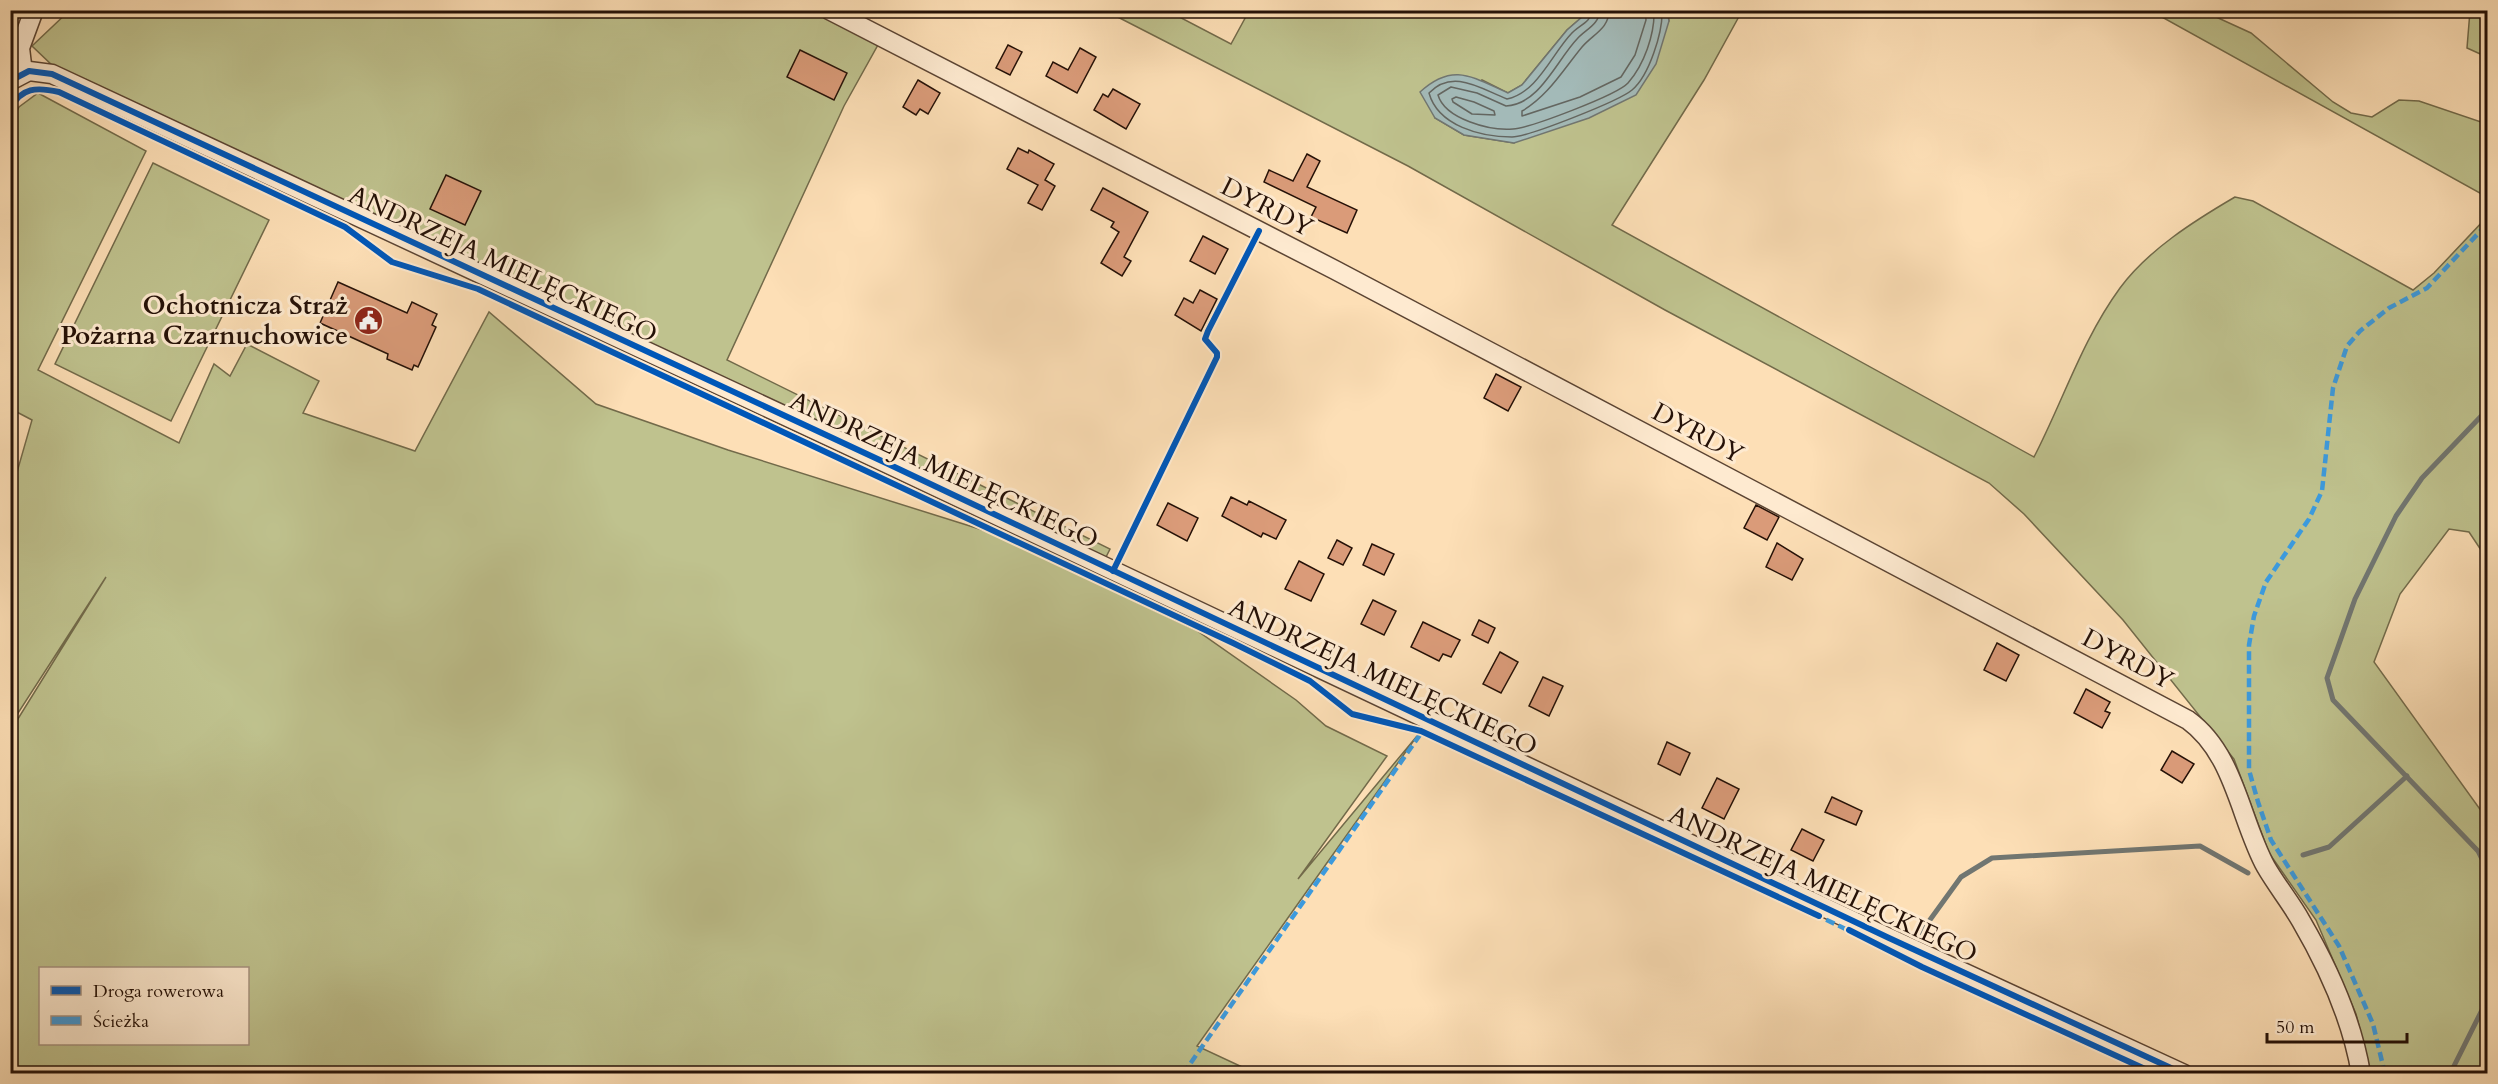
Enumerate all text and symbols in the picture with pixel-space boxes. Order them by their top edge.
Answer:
street label: DYRDY [1215,169,1320,245]
street label: ANDRZEJA MIELĘCKIEGO [343,177,663,351]
place label: Ochotnicza Straż Pożarna Czarnuchowice [60,288,348,353]
public building icon: Ochotnicza Straż Pożarna Czarnuchowice [353,304,385,336]
street label: ANDRZEJA MIELĘCKIEGO [784,383,1104,557]
street label: DYRDY [1646,394,1750,472]
street label: ANDRZEJA MIELĘCKIEGO [1223,590,1543,764]
street label: DYRDY [2076,620,2180,698]
street label: ANDRZEJA MIELĘCKIEGO [1663,797,1983,971]
legend [39,967,249,1045]
text: Droga rowerowa [93,979,224,1004]
scale bar [2267,1006,2406,1044]
text: Ścieżka [93,1009,149,1034]
text: 50 m [2276,1015,2315,1040]

